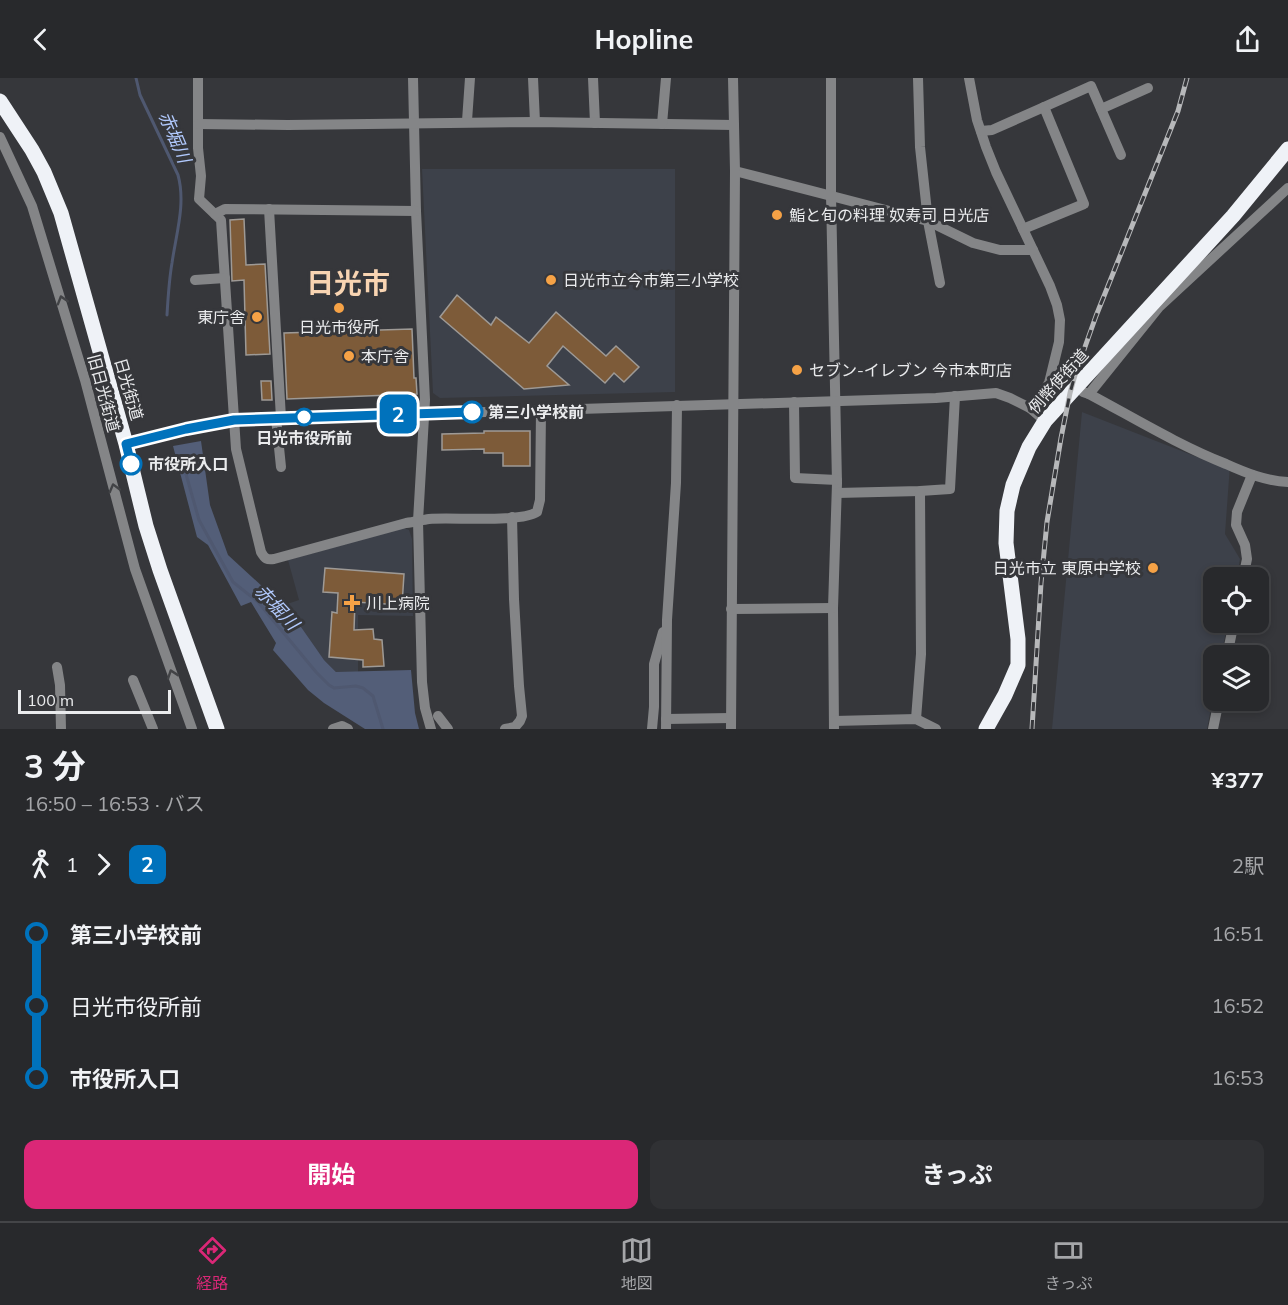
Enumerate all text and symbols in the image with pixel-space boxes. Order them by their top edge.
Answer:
text: Hopline [595,22,693,56]
icon: back [24,23,57,56]
icon: share [1231,23,1264,56]
water label: 赤堀川 [154,108,197,168]
place label: 鮨と旬の料理 奴寿司 日光店 [789,205,989,225]
marker: 鮨と旬の料理 奴寿司 日光店 [770,208,784,222]
district label: 日光市 [306,265,390,300]
place label: 日光市立今市第三小学校 [563,270,739,290]
marker: 日光市立今市第三小学校 [544,273,558,287]
one-way arrow [57,295,69,306]
marker: 日光市役所 [332,301,346,315]
place label: 東庁舎 [197,307,245,327]
marker: 東庁舎 [250,310,264,324]
place label: 日光市役所 [299,317,379,337]
street label: 例幣使街道 [1024,345,1092,417]
place label: 本庁舎 [361,346,409,366]
marker: 本庁舎 [342,349,356,363]
street label: 旧日光街道 [84,352,124,434]
street label: 日光街道 [111,355,147,423]
place label: セブン-イレブン 今市本町店 [809,360,1012,380]
marker: セブン-イレブン 今市本町店 [790,363,804,377]
line badge: 2 [378,394,418,434]
text: 2 [392,401,404,427]
marker: 第三小学校前 [461,401,483,423]
place label: 第三小学校前 [488,402,584,422]
marker: 日光市役所前 [295,408,313,426]
place label: 日光市役所前 [256,428,352,448]
marker: 市役所入口 [120,453,142,475]
place label: 市役所入口 [148,454,228,474]
one-way arrow [109,483,121,494]
place label: 日光市立 東原中学校 [993,558,1141,578]
marker: 日光市立 東原中学校 [1146,561,1160,575]
map controls [1203,567,1269,711]
button: locate [1203,567,1269,633]
water label: 赤堀川 [250,579,305,636]
place label: 川上病院 [366,593,430,613]
marker: 川上病院 [343,594,361,612]
button: layers [1203,645,1269,711]
one-way arrow [167,669,180,680]
scale bar [18,687,171,714]
text: 100 m [27,690,74,710]
text: 3 分 [24,745,86,786]
text: ¥377 [1211,766,1264,794]
text: 16:50 – 16:53 · バス [24,791,205,816]
icon: walk [24,848,57,881]
icon: forward [87,848,120,881]
text: 2 [141,851,154,877]
text: 1 [66,852,78,877]
text: 2駅 [1232,853,1264,878]
text: 第三小学校前 [70,921,202,949]
text: 16:51 [1211,921,1264,946]
text: 日光市役所前 [70,993,202,1021]
text: 16:52 [1211,993,1264,1018]
text: 市役所入口 [70,1065,180,1093]
text: 16:53 [1211,1065,1264,1090]
button: 開始 [24,1140,638,1209]
button: きっぷ [650,1140,1264,1209]
tab: 経路 [196,1234,229,1294]
tab: 地図 [620,1234,653,1294]
tab: きっぷ [1045,1234,1092,1294]

